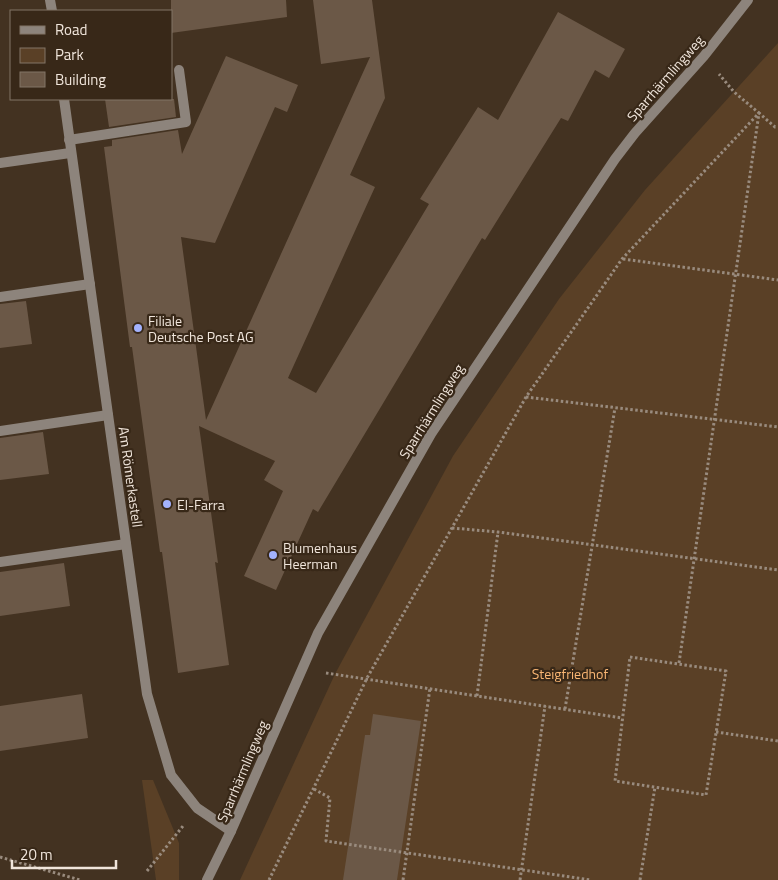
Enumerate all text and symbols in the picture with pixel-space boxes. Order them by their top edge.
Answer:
legend [10,10,172,100]
text: Road [55,18,87,41]
street label: Sparrhärmlingweg [621,30,709,126]
text: Park [55,43,84,66]
text: Building [55,68,106,91]
place label: Filiale Deutsche Post AG [148,310,254,347]
marker: Filiale Deutsche Post AG [132,322,144,334]
street label: Sparrhärmlingweg [393,359,469,463]
street label: Am Römerkastell [114,425,148,529]
place label: El-Farra [177,494,225,515]
marker: El-Farra [161,498,173,510]
place label: Blumenhaus Heerman [283,537,357,574]
marker: Blumenhaus Heerman [267,549,279,561]
park label: Steigfriedhof [532,663,608,684]
street label: Sparrhärmlingweg [211,717,273,825]
scale bar [12,838,116,870]
text: 20 m [20,843,53,866]

